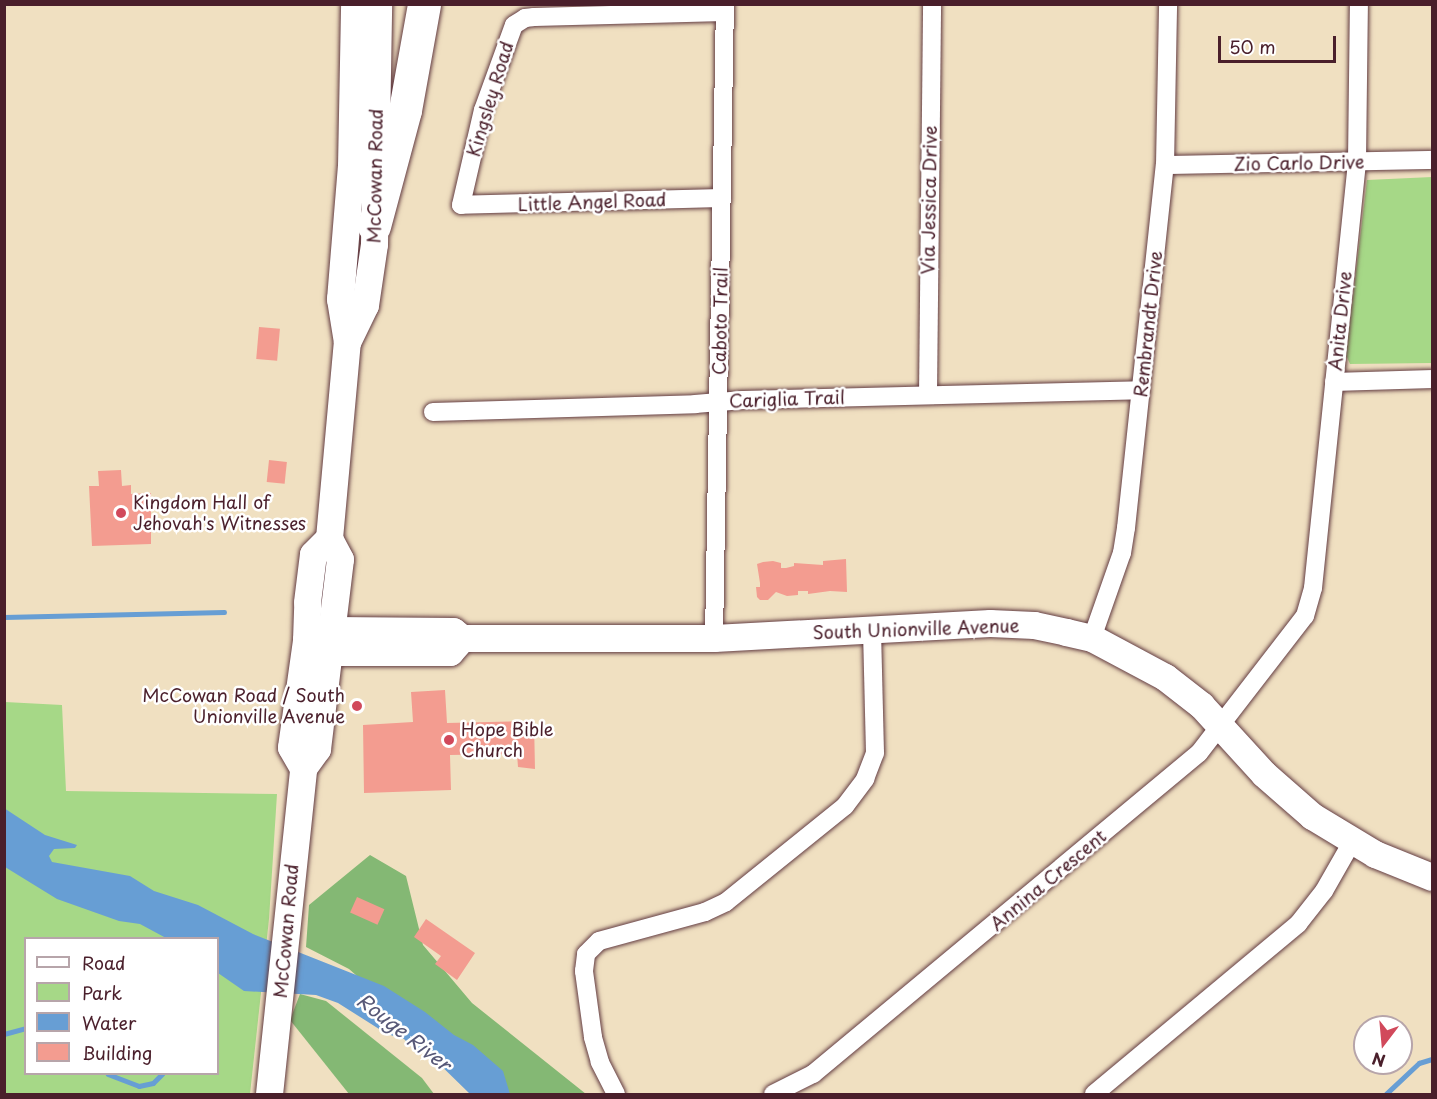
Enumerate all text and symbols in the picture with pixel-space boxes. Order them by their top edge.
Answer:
scale bar [1221,24,1340,62]
text: 50 m [1229,33,1276,60]
street label: Kingsley Road [462,38,518,160]
street label: McCowan Road [363,108,387,244]
street label: Via Jessica Drive [917,126,941,274]
street label: Zio Carlo Drive [1233,151,1365,175]
street label: Little Angel Road [517,189,667,215]
street label: Rembrandt Drive [1130,250,1166,398]
street label: Caboto Trail [708,266,732,376]
street label: Anita Drive [1324,270,1356,372]
street label: Cariglia Trail [729,386,845,412]
place label: Kingdom Hall of Jehovah's Witnesses [133,492,306,534]
marker: Kingdom Hall of Jehovah's Witnesses [114,506,128,520]
street label: South Unionville Avenue [812,615,1020,643]
place label: McCowan Road / South Unionville Avenue [142,685,345,728]
marker: McCowan Road / South Unionville Avenue [350,699,364,713]
place label: Hope Bible Church [461,719,553,762]
marker: Hope Bible Church [442,733,456,747]
street label: Annina Crescent [986,825,1110,935]
street label: McCowan Road [269,863,303,999]
legend [24,937,219,1075]
text: Road [82,949,126,976]
text: Park [82,979,122,1006]
water label: Rouge River [352,988,456,1076]
text: Water [82,1009,136,1036]
north arrow [1353,1015,1413,1075]
text: Building [82,1039,152,1066]
text: N [1369,1047,1388,1074]

